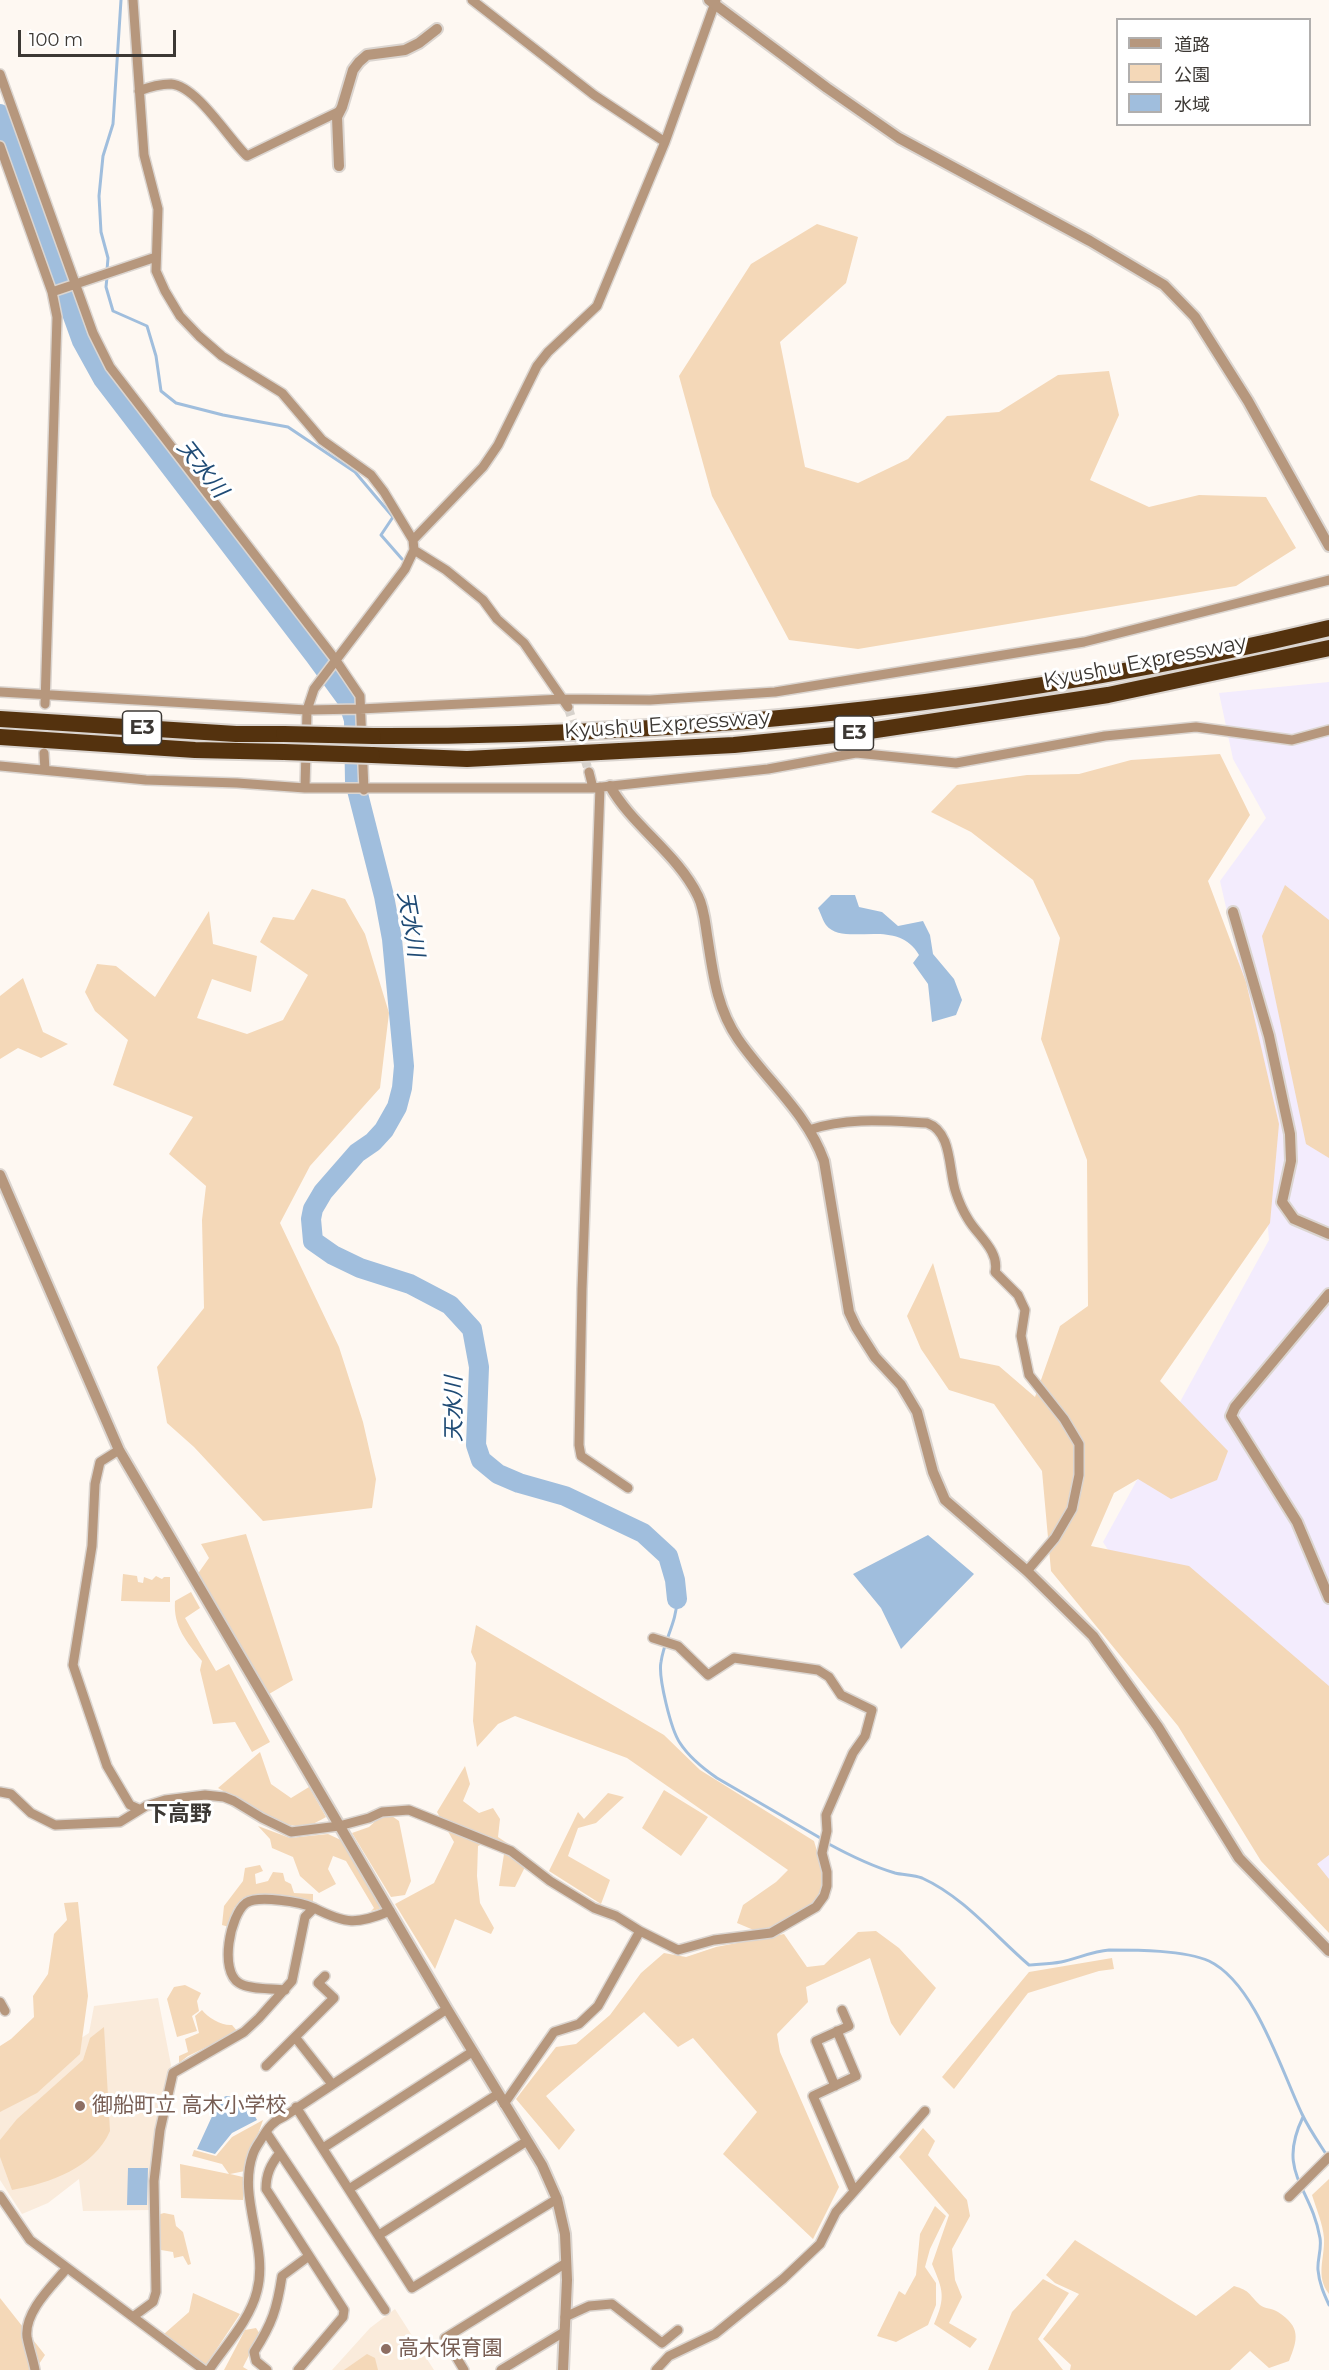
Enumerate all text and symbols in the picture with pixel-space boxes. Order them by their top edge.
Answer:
scale bar [21,18,178,56]
legend [1116,18,1311,126]
text: 100 m [29,29,83,51]
text: 道路 [1174,34,1210,56]
text: 公園 [1174,64,1210,86]
text: 水域 [1174,94,1210,116]
water label: 天水川 [171,435,233,503]
street label: Kyushu Expressway [1041,630,1249,694]
street label: Kyushu Expressway [563,705,771,745]
road number: E3 [122,711,162,745]
road number: E3 [834,716,874,750]
water label: 天水川 [391,889,429,959]
water label: 天水川 [442,1376,468,1442]
district label: 下高野 [146,1802,212,1828]
place label: 御船町立 高木小学校 [92,2093,287,2119]
marker: 御船町立 高木小学校 [73,2099,87,2113]
place label: 高木保育園 [398,2336,503,2362]
marker: 高木保育園 [379,2342,393,2356]

